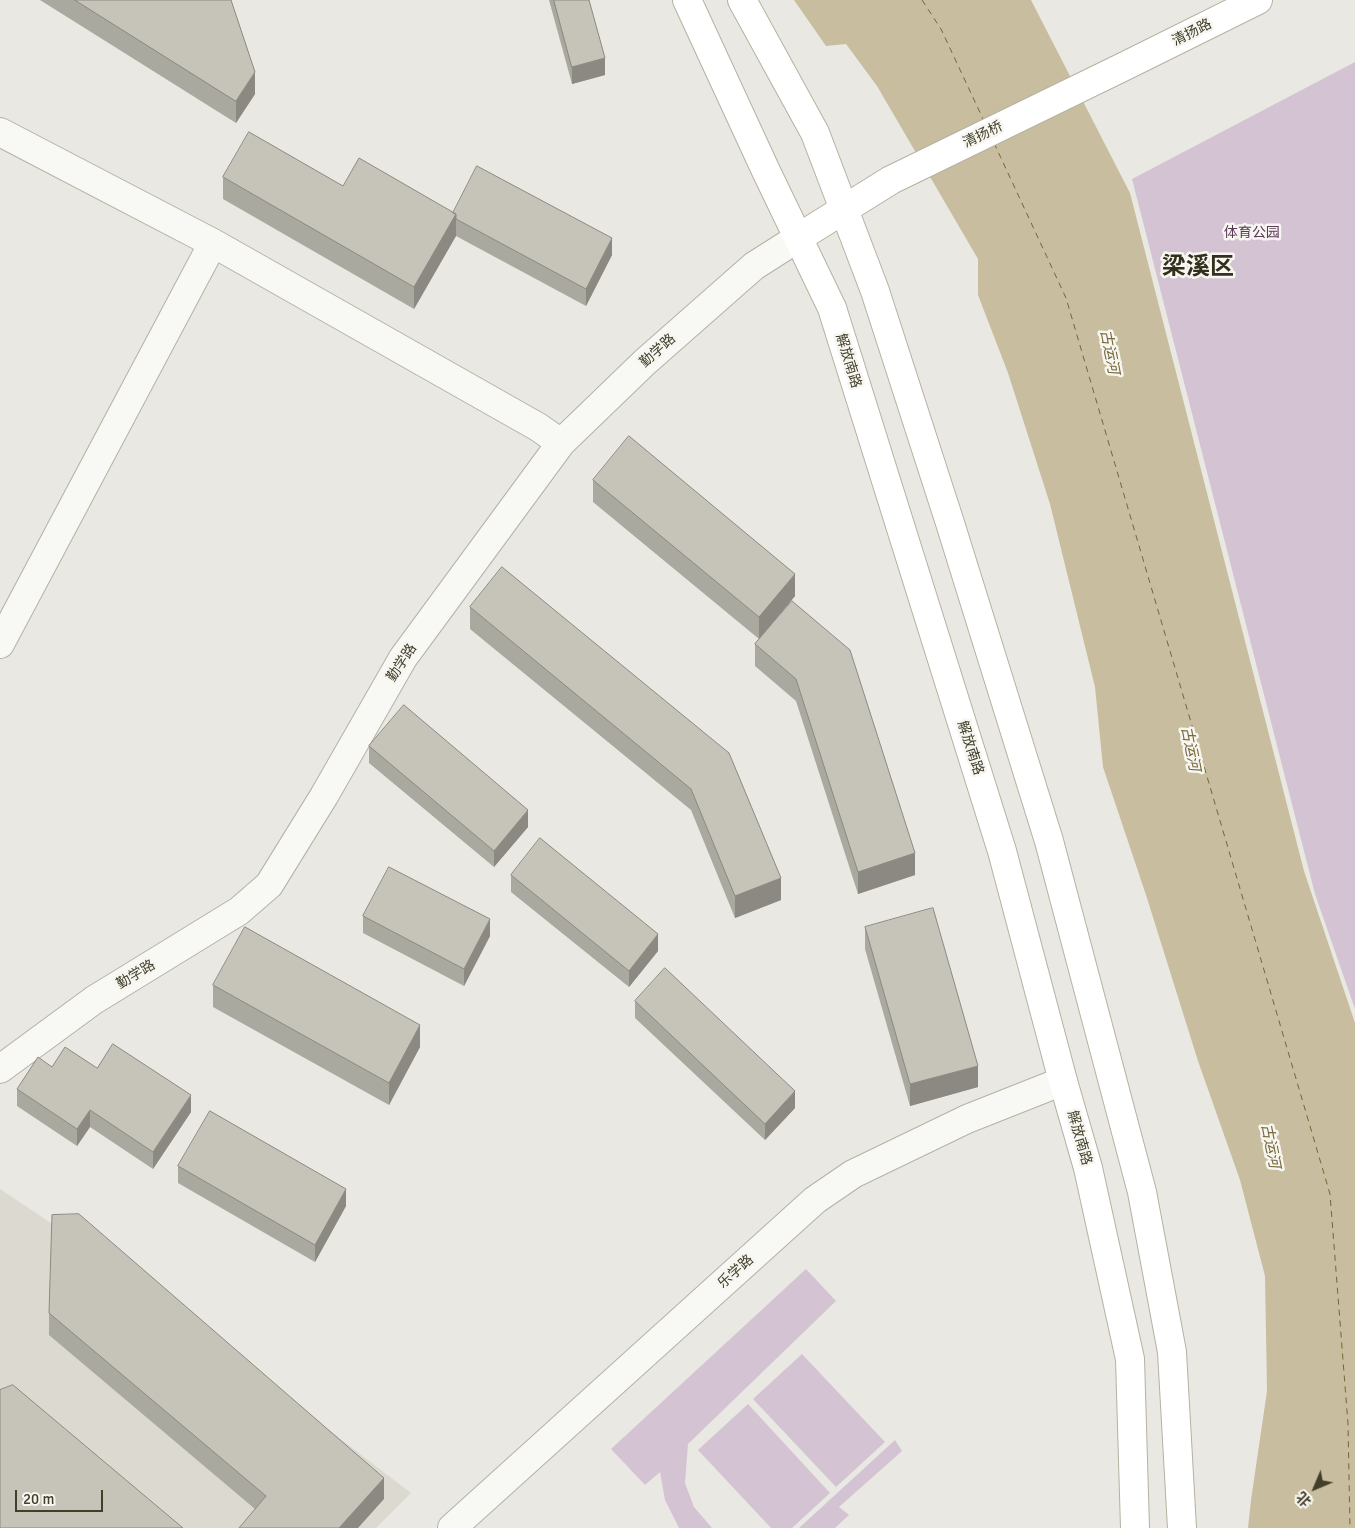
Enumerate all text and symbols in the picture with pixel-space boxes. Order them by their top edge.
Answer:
street label: 清扬路 [1169,16,1215,50]
street label: 清扬桥 [960,118,1006,152]
park label: 体育公园 [1224,225,1280,241]
district label: 梁溪区 [1162,254,1234,282]
water label: 古运河 [1096,328,1122,376]
street label: 勤学路 [637,331,679,371]
street label: 解放南路 [832,332,864,390]
street label: 勤学路 [384,641,420,685]
street label: 解放南路 [953,719,987,777]
water label: 古运河 [1177,725,1203,773]
street label: 勤学路 [114,957,158,993]
street label: 解放南路 [1063,1109,1095,1167]
water label: 古运河 [1257,1122,1283,1170]
street label: 乐学路 [715,1252,757,1292]
north arrow [1290,1463,1340,1513]
scale bar [18,1480,105,1512]
text: 北 [1293,1488,1315,1510]
text: 20 m [23,1490,54,1508]

